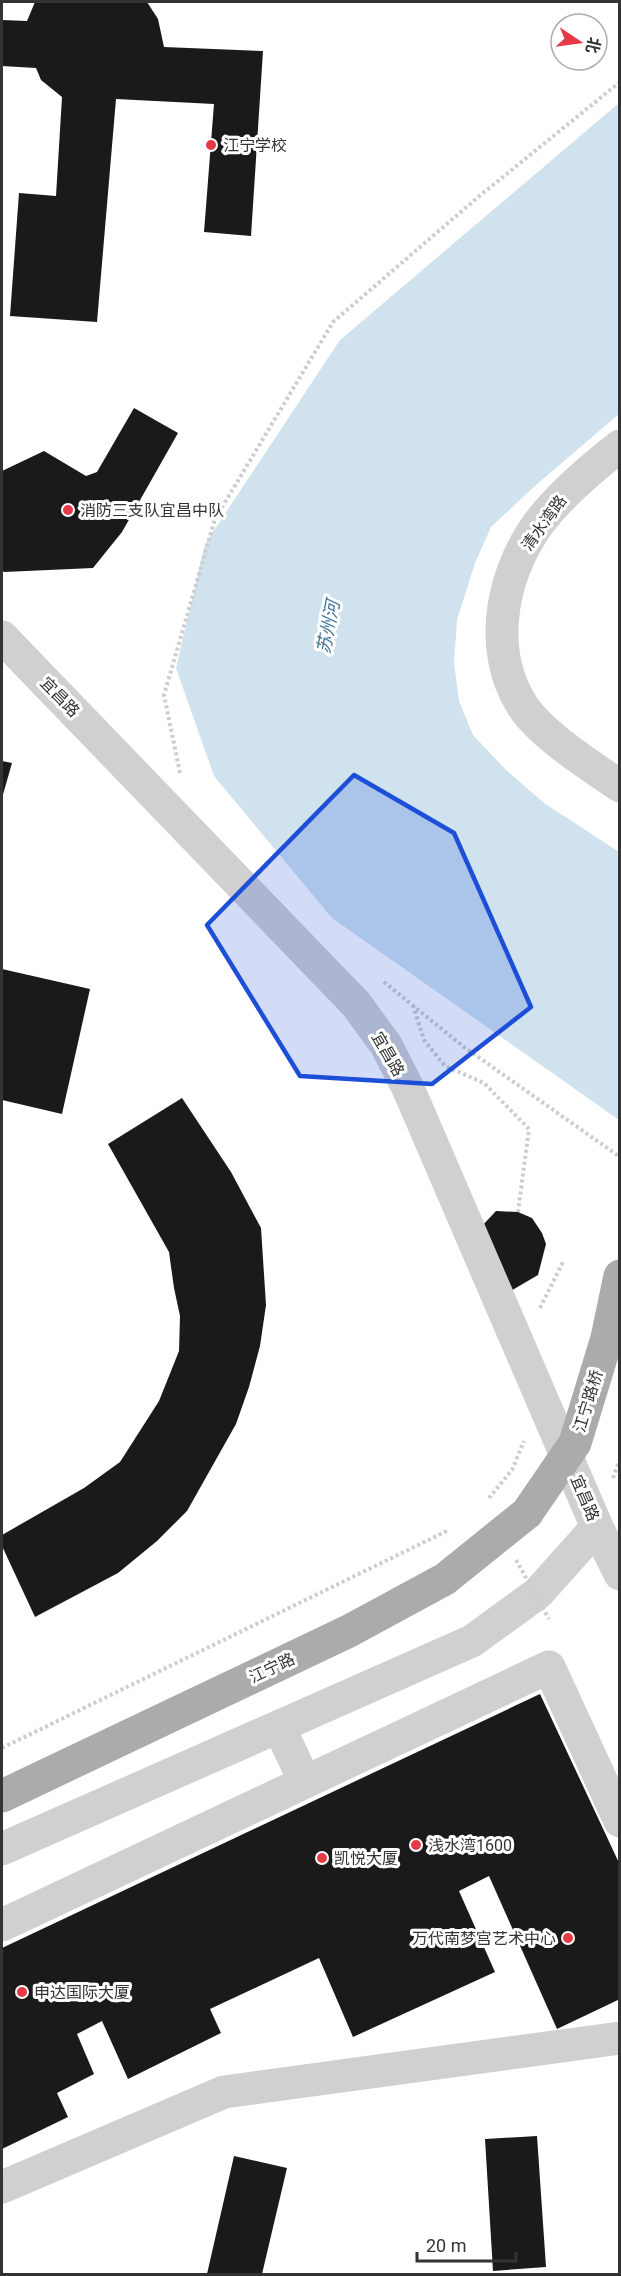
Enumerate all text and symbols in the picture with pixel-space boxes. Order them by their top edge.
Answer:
north arrow [549,12,609,72]
text: 北 [582,35,604,55]
place label: 江宁学校 [223,136,287,155]
marker: 江宁学校 [204,138,218,152]
street label: 清水湾路 [518,492,570,554]
place label: 消防三支队宜昌中队 [80,501,224,520]
marker: 消防三支队宜昌中队 [61,503,75,517]
water label: 苏州河 [313,596,344,656]
street label: 宜昌路 [36,673,84,721]
street label: 宜昌路 [368,1028,408,1080]
street label: 江宁路桥 [570,1368,606,1434]
street label: 宜昌路 [567,1472,603,1524]
street label: 江宁路 [246,1649,298,1687]
place label: 浅水湾1600 [428,1836,512,1855]
marker: 浅水湾1600 [409,1838,423,1852]
place label: 凯悦大厦 [334,1849,398,1868]
marker: 凯悦大厦 [315,1851,329,1865]
place label: 万代南梦宫艺术中心 [412,1929,556,1948]
marker: 万代南梦宫艺术中心 [561,1931,575,1945]
place label: 申达国际大厦 [34,1983,130,2002]
marker: 申达国际大厦 [15,1985,29,1999]
scale bar [417,2225,516,2263]
text: 20 m [426,2235,466,2256]

